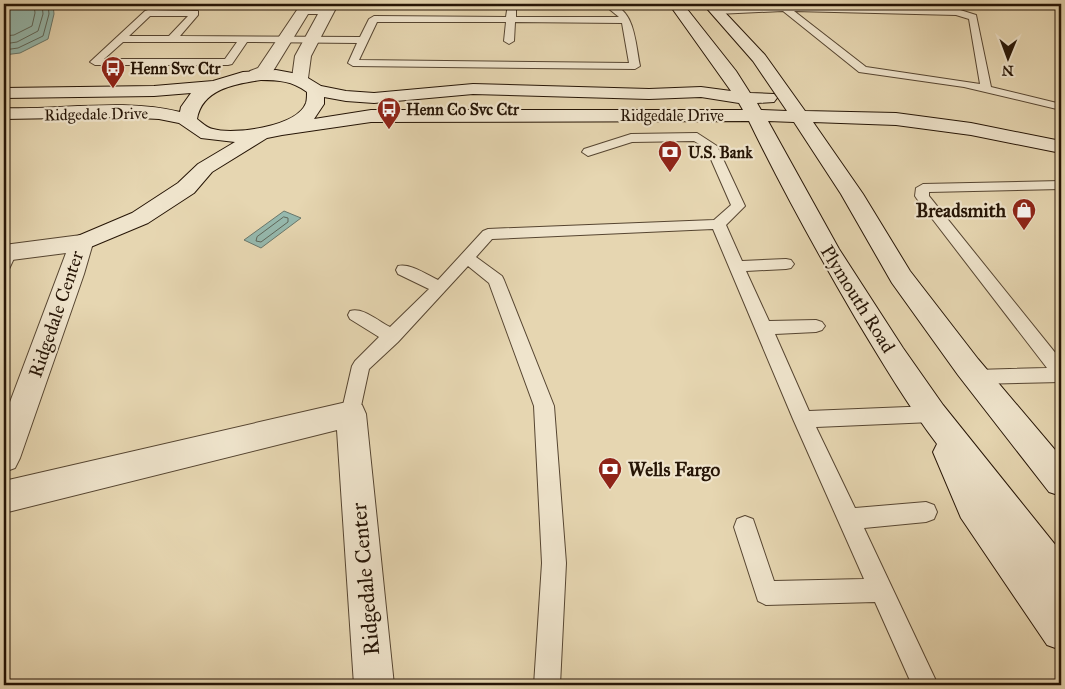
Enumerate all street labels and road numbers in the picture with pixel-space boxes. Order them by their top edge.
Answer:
street label: Ridgedale Drive [44,104,148,125]
street label: Ridgedale Drive [620,106,724,126]
street label: Plymouth Road [816,241,900,357]
street label: Ridgedale Center [24,247,90,381]
street label: Ridgedale Center [345,501,385,656]

